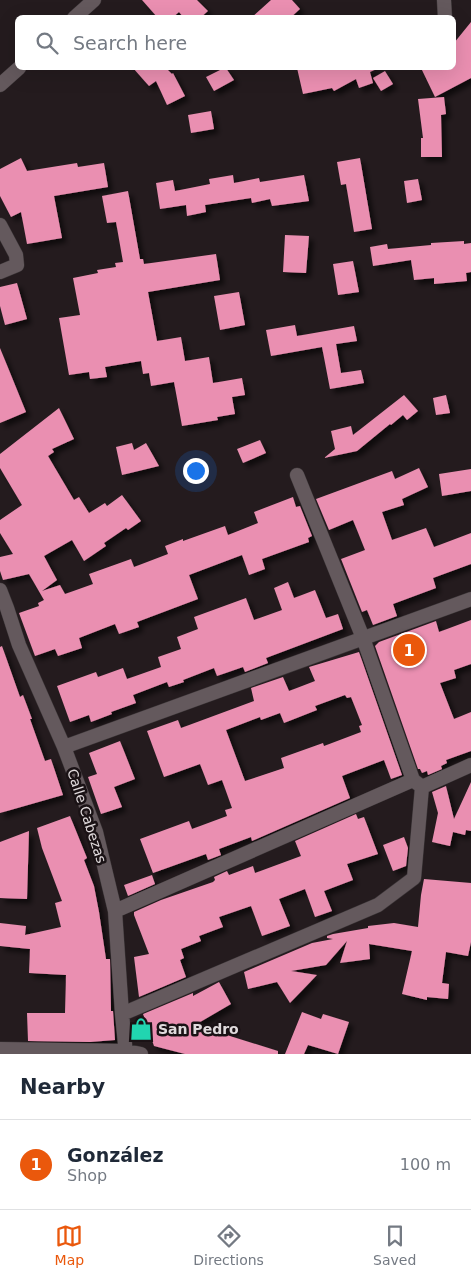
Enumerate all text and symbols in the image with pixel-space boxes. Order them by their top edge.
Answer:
search box [15,15,456,70]
icon: search [33,29,61,57]
text: Search here [73,32,187,54]
your location [183,458,209,484]
pin: 1 [393,631,425,669]
street label: Calle Cabezas [64,767,110,865]
shop icon: San Pedro [128,1016,154,1042]
place label: San Pedro [158,1021,239,1037]
text: Nearby [20,1075,105,1099]
text: González [67,1144,164,1166]
text: 1 [30,1155,42,1174]
text: 100 m [400,1155,451,1174]
text: Shop [67,1166,107,1185]
tab: Map [55,1222,84,1268]
tab: Directions [193,1222,264,1268]
tab: Saved [373,1222,416,1268]

